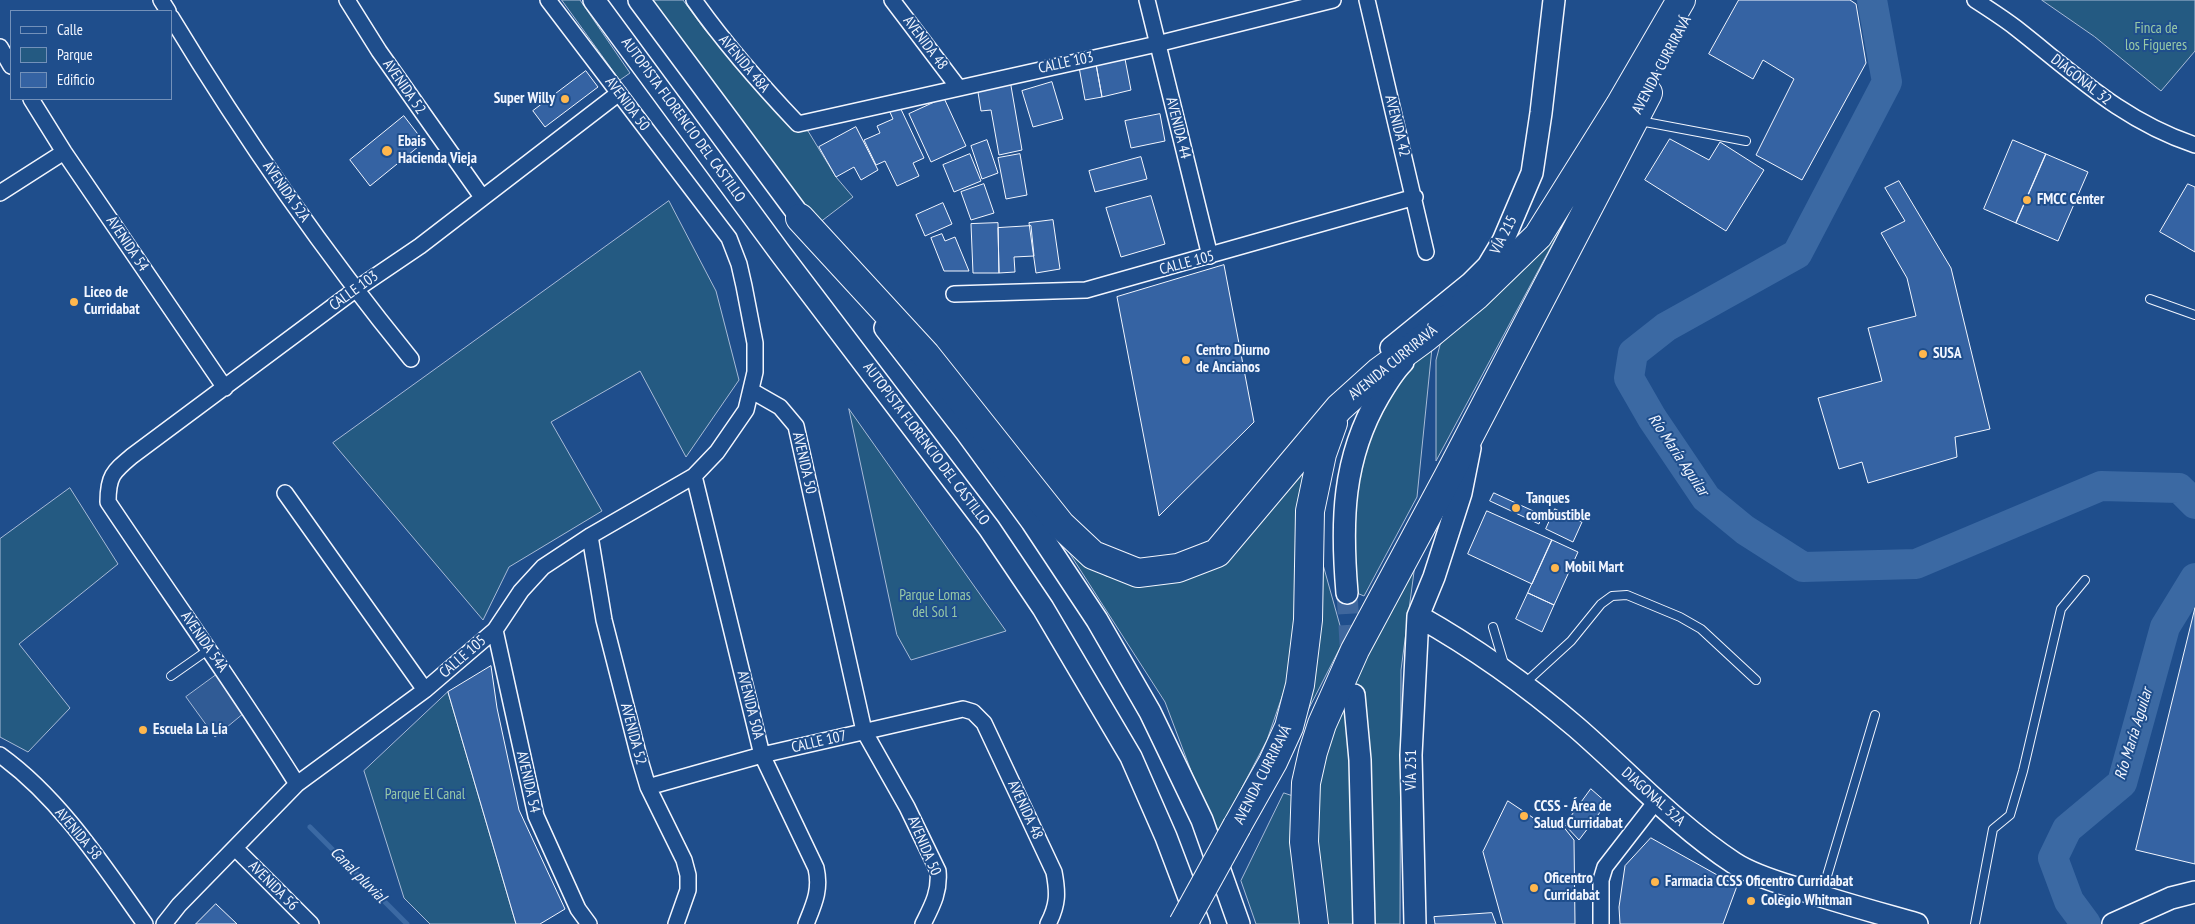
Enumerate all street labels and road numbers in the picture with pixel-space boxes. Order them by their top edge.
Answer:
street label: AVENIDA 48 [899,13,951,73]
street label: AVENIDA CURRIRAVÁ [1629,13,1695,117]
street label: AVENIDA 48A [715,31,773,97]
street label: AUTOPISTA FLORENCIO DEL CASTILLO [617,34,749,206]
street label: CALLE 103 [1037,48,1095,78]
street label: DIAGONAL 32 [2047,51,2115,109]
street label: AVENIDA 52 [379,56,429,118]
street label: AVENIDA 50 [601,74,653,134]
street label: AVENIDA 42 [1381,93,1413,159]
street label: AVENIDA 44 [1162,95,1194,161]
street label: AVENIDA 52A [259,158,313,226]
street label: AVENIDA 54 [102,213,152,275]
street label: VÍA 215 [1487,213,1521,257]
street label: CALLE 105 [1158,247,1216,279]
street label: CALLE 103 [326,267,382,315]
street label: AVENIDA CURRIRAVÁ [1345,322,1441,404]
street label: AUTOPISTA FLORENCIO DEL CASTILLO [859,359,993,529]
street label: AVENIDA 50 [788,430,820,496]
street label: AVENIDA 54A [177,608,231,676]
street label: CALLE 105 [436,632,490,682]
street label: AVENIDA 50A [733,669,767,741]
street label: AVENIDA 52 [616,701,650,767]
street label: AVENIDA CURRIRAVÁ [1230,722,1296,828]
street label: CALLE 107 [790,727,848,757]
street label: AVENIDA 54 [512,749,544,815]
street label: VÍA 251 [1403,750,1421,790]
street label: DIAGONAL 32A [1618,764,1688,830]
street label: AVENIDA 48 [1004,778,1046,842]
street label: AVENIDA 58 [51,804,105,864]
street label: AVENIDA 50 [903,814,945,878]
street label: AVENIDA 56 [244,857,302,915]

